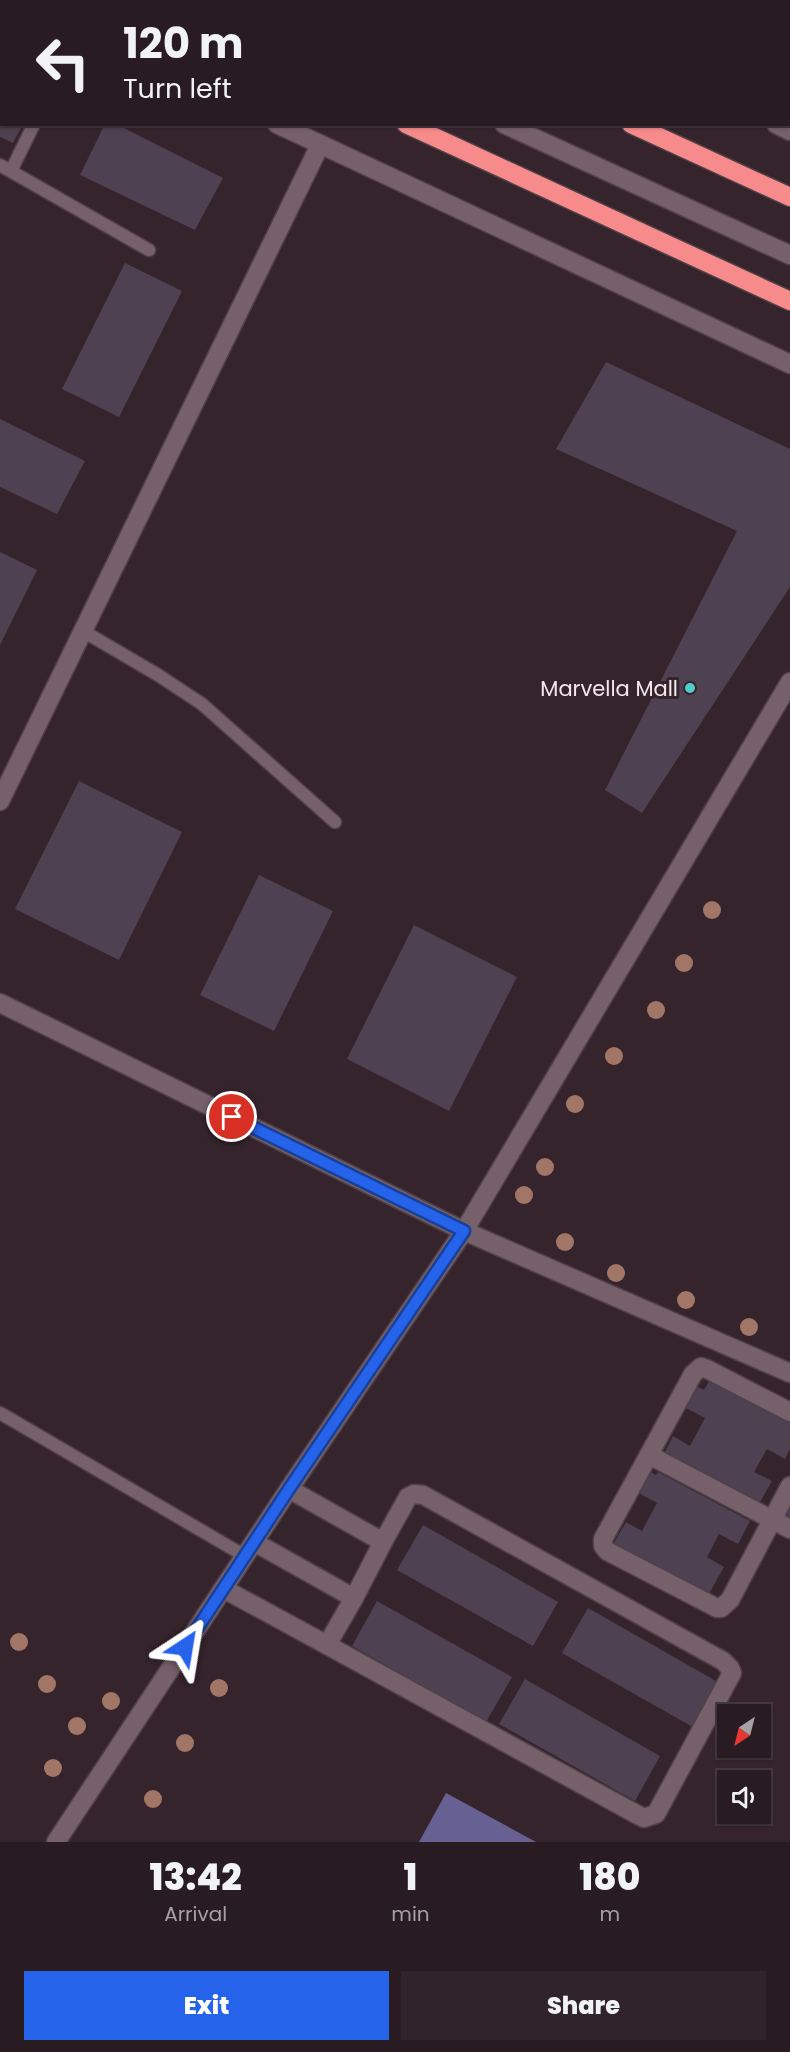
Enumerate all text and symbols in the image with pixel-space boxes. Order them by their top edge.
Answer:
text: 120 m [123,14,244,73]
icon: left [24,24,102,102]
text: Turn left [123,70,232,107]
place label: Marvella Mall [540,674,678,703]
marker: Marvella Mall [683,681,697,695]
pin [206,1091,257,1142]
icon: arrive [215,1100,248,1133]
position arrow [153,1615,217,1679]
north arrow [717,1704,771,1758]
map controls [717,1704,771,1824]
button: sound [717,1770,771,1824]
text: 13:42 [150,1852,242,1903]
text: 1 [404,1852,417,1903]
text: 180 [579,1852,640,1903]
text: Arrival [164,1900,227,1928]
text: min [391,1900,430,1928]
text: m [600,1900,620,1928]
button: Exit [24,1971,389,2040]
button: Share [401,1971,766,2040]

